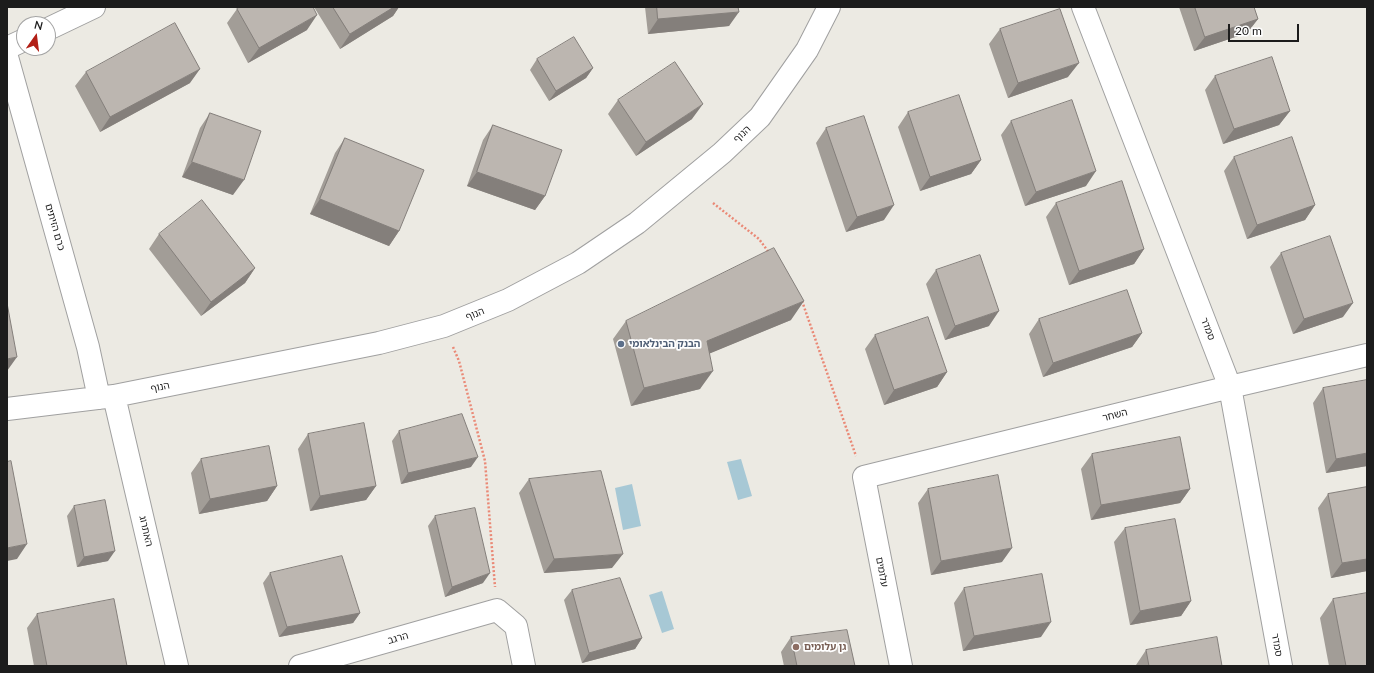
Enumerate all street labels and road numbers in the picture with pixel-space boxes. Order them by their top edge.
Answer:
street label: הנוף [731,123,753,145]
street label: כרם הזיתים [43,202,67,252]
street label: הנוף [464,305,486,323]
street label: סמדר [1198,316,1218,342]
street label: הנוף [149,379,171,395]
street label: השחר [1101,406,1129,424]
street label: האתרוג [137,514,155,548]
street label: עלומים [873,556,891,588]
street label: הרגב [386,629,410,647]
street label: סמדר [1269,632,1285,658]

